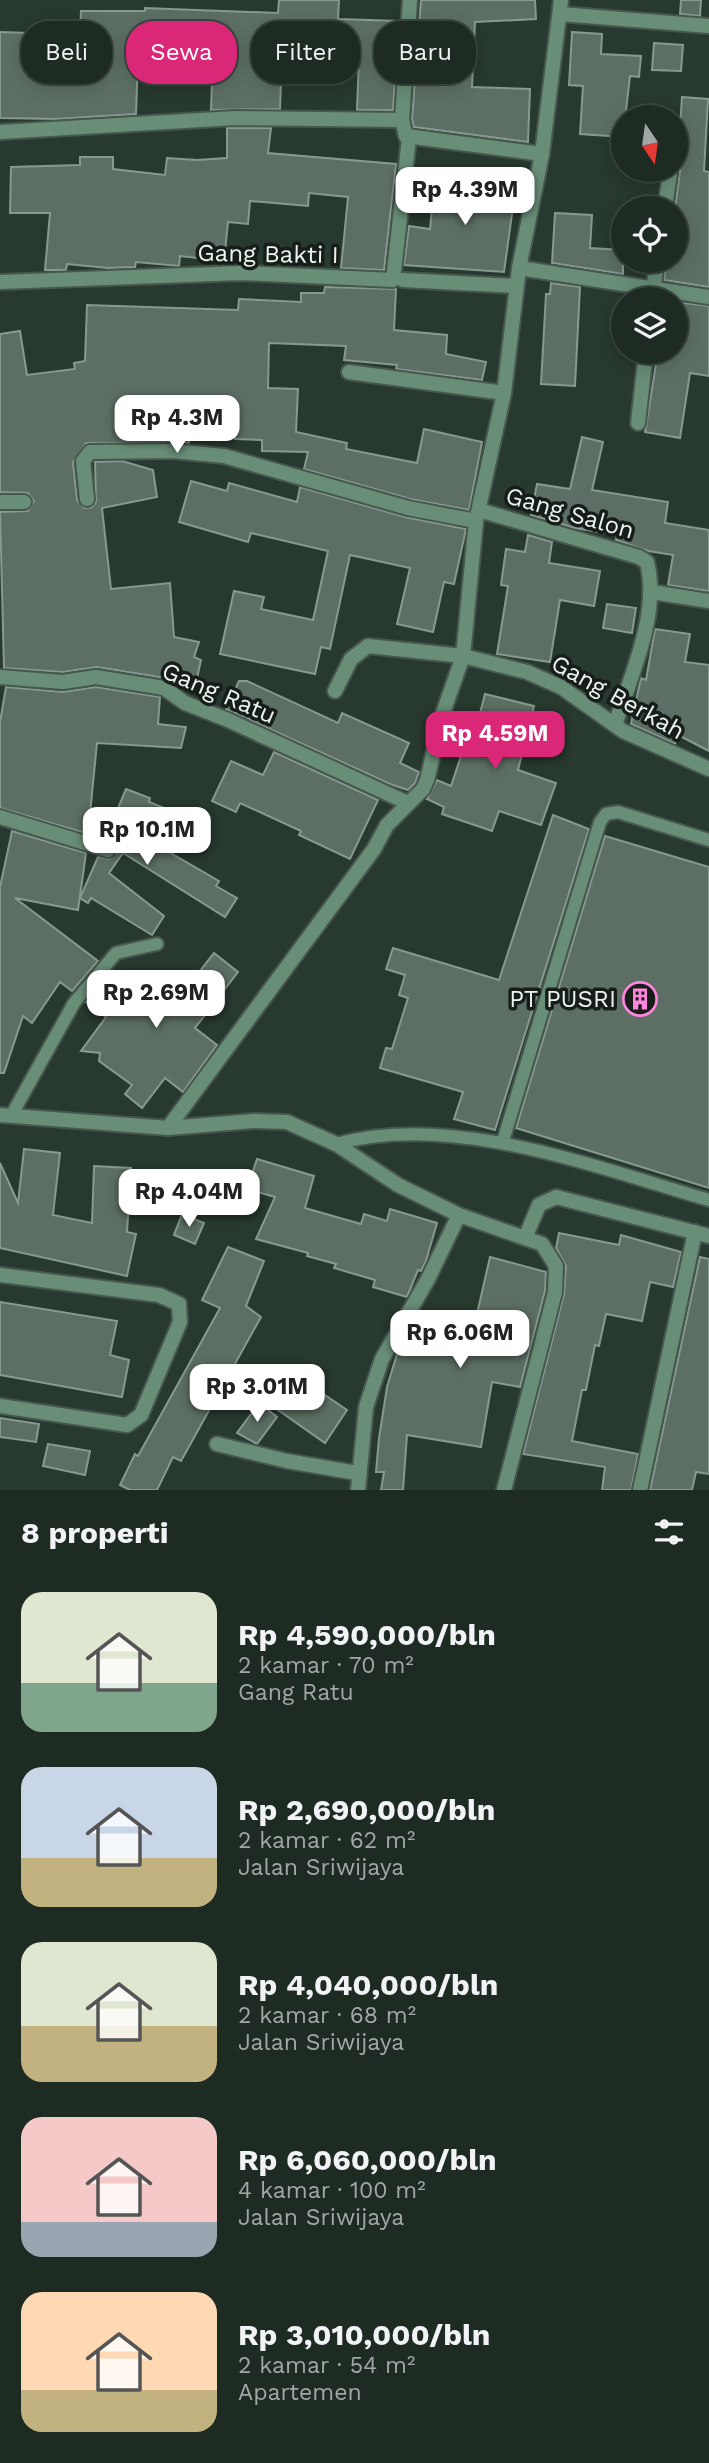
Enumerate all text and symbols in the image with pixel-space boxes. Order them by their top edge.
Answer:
chip: Beli [21,21,112,84]
chip: Sewa [126,21,237,84]
chip: Filter [251,21,360,84]
chip: Baru [374,21,476,84]
north arrow [611,105,688,182]
map controls [611,105,688,364]
pin: Rp 4.39M [393,168,537,227]
text: Rp 4.39M [412,176,518,203]
button: locate [611,196,688,273]
street label: Gang Bakti I [197,239,339,269]
button: layers [611,287,688,364]
pin: Rp 4.3M [112,396,242,455]
text: Rp 4.3M [131,404,223,431]
street label: Gang Salon [503,481,637,545]
street label: Gang Berkah [547,649,689,745]
street label: Gang Ratu [158,657,280,729]
pin: Rp 4.59M [423,712,567,771]
text: Rp 4.59M [442,720,548,747]
pin: Rp 10.1M [75,808,219,867]
text: Rp 10.1M [99,816,195,843]
pin: Rp 2.69M [84,970,228,1030]
text: Rp 2.69M [103,979,209,1006]
building icon: PT PUSRI [621,980,659,1018]
place label: PT PUSRI [509,985,616,1013]
pin: Rp 4.04M [117,1170,261,1229]
text: Rp 4.04M [135,1178,243,1205]
pin: Rp 6.06M [388,1310,532,1370]
text: Rp 6.06M [406,1319,514,1346]
pin: Rp 3.01M [185,1364,329,1424]
text: Rp 3.01M [206,1373,308,1400]
icon: filters [650,1513,688,1551]
text: 8 properti [21,1515,168,1550]
text: Rp 4,590,000/bln [238,1617,496,1652]
icon: home [77,1620,161,1704]
text: 2 kamar · 70 m² [238,1652,414,1679]
text: Gang Ratu [238,1679,354,1706]
text: Rp 2,690,000/bln [238,1792,495,1827]
icon: home [77,1795,161,1879]
text: 2 kamar · 62 m² [238,1827,415,1854]
text: Jalan Sriwijaya [238,1854,404,1881]
text: Rp 4,040,000/bln [238,1967,498,2002]
icon: home [77,1970,161,2054]
text: 2 kamar · 68 m² [238,2002,416,2029]
text: Jalan Sriwijaya [238,2029,404,2056]
text: Rp 6,060,000/bln [238,2142,497,2177]
icon: home [77,2145,161,2229]
text: 4 kamar · 100 m² [238,2177,426,2204]
text: Jalan Sriwijaya [238,2204,404,2231]
text: Rp 3,010,000/bln [238,2317,490,2352]
icon: home [77,2320,161,2404]
text: 2 kamar · 54 m² [238,2352,415,2379]
text: Apartemen [238,2379,362,2406]

